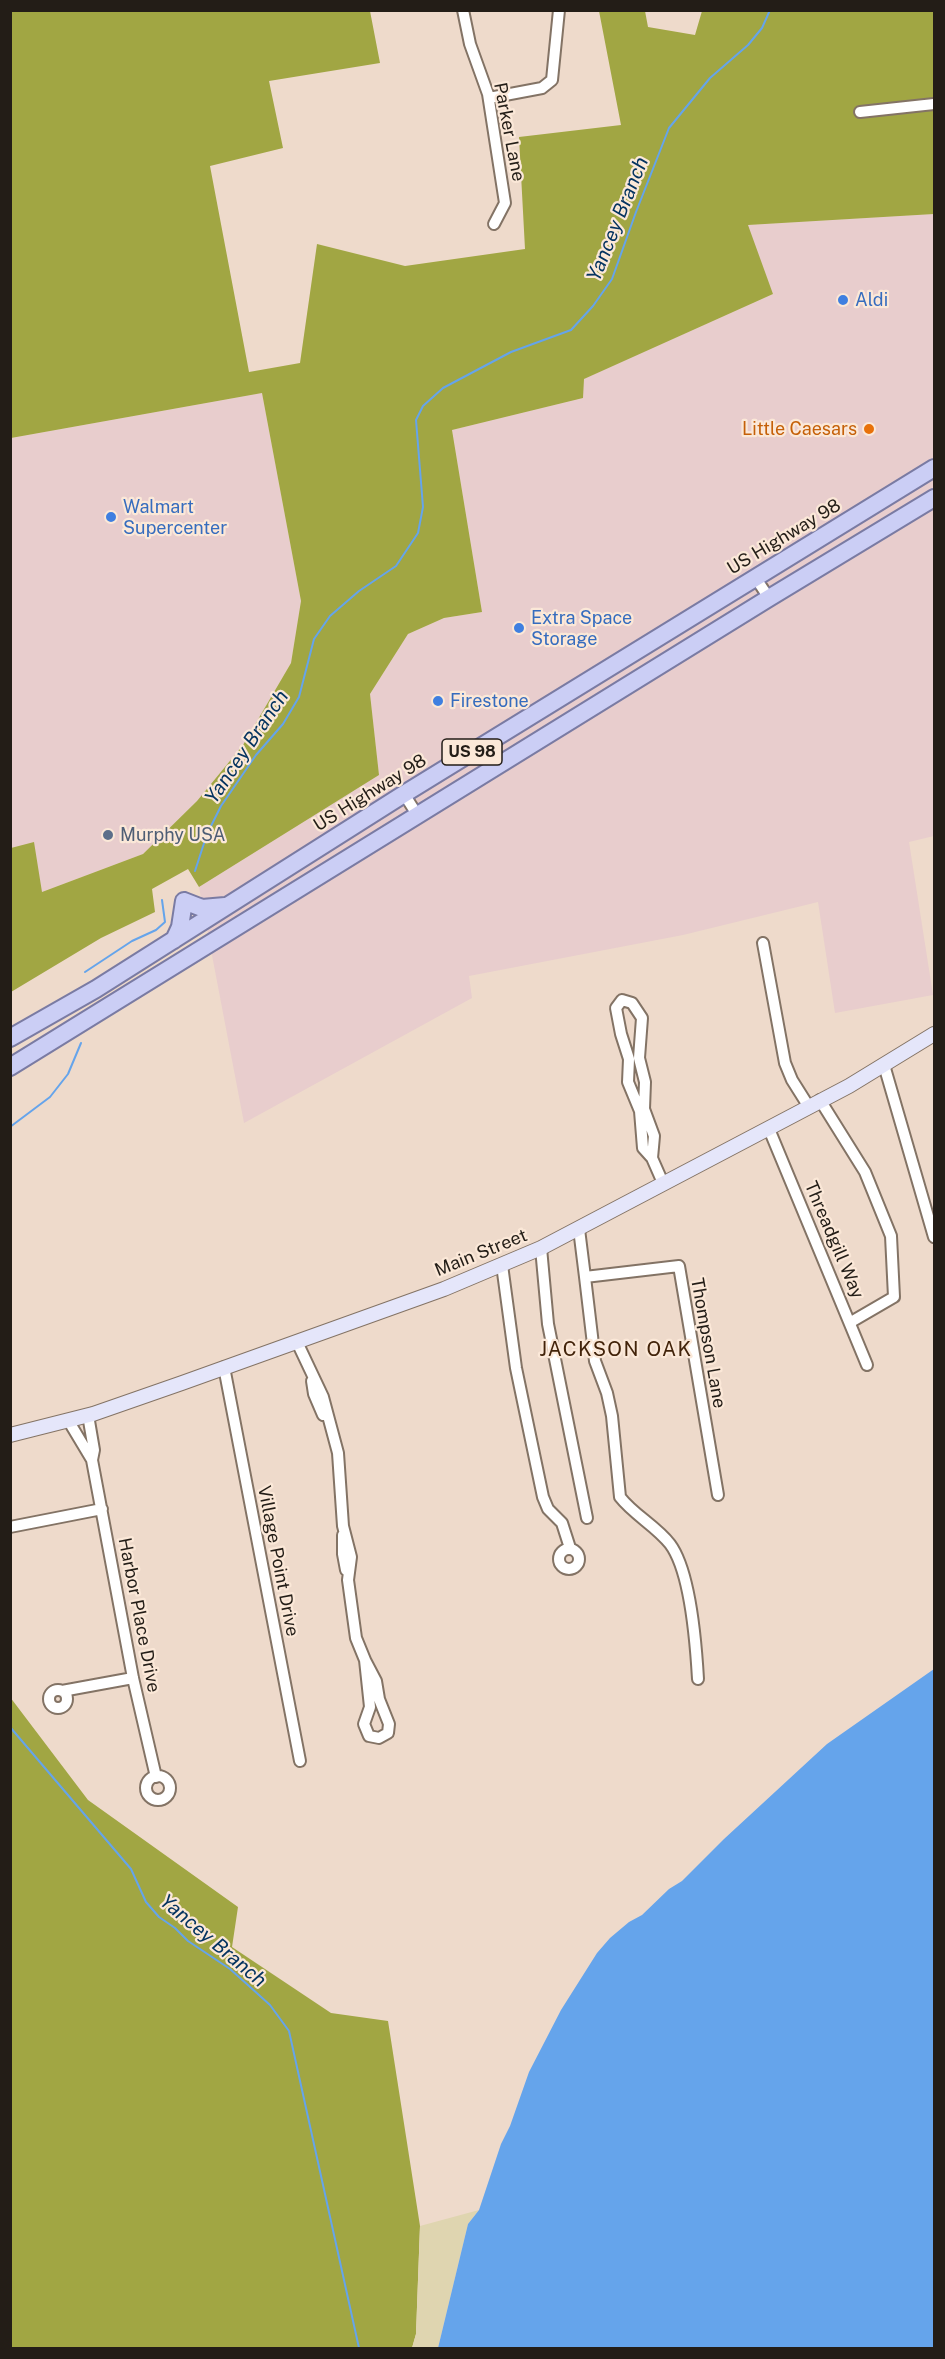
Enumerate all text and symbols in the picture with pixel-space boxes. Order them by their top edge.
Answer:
street label: Parker Lane [489,81,529,183]
water label: Yancey Branch [582,153,654,285]
place label: Aldi [855,289,888,311]
marker: Aldi [836,293,850,307]
place label: Little Caesars [742,418,857,440]
marker: Little Caesars [862,422,876,436]
street label: US Highway 98 [723,495,845,579]
place label: Walmart Supercenter [123,496,227,538]
marker: Walmart Supercenter [104,510,118,524]
place label: Extra Space Storage [531,607,632,650]
marker: Extra Space Storage [512,621,526,635]
water label: Yancey Branch [200,686,294,808]
place label: Firestone [450,690,529,712]
marker: Firestone [431,694,445,708]
road number: US 98 [442,739,502,765]
street label: US Highway 98 [310,750,430,836]
place label: Murphy USA [120,824,225,846]
marker: Murphy USA [101,828,115,842]
street label: Threadgill Way [800,1178,868,1302]
street label: Main Street [432,1225,530,1281]
street label: Thompson Lane [686,1276,730,1410]
district label: JACKSON OAK [539,1338,693,1362]
street label: Village Point Drive [253,1484,303,1638]
street label: Harbor Place Drive [113,1536,165,1694]
water label: Yancey Branch [155,1889,271,1993]

